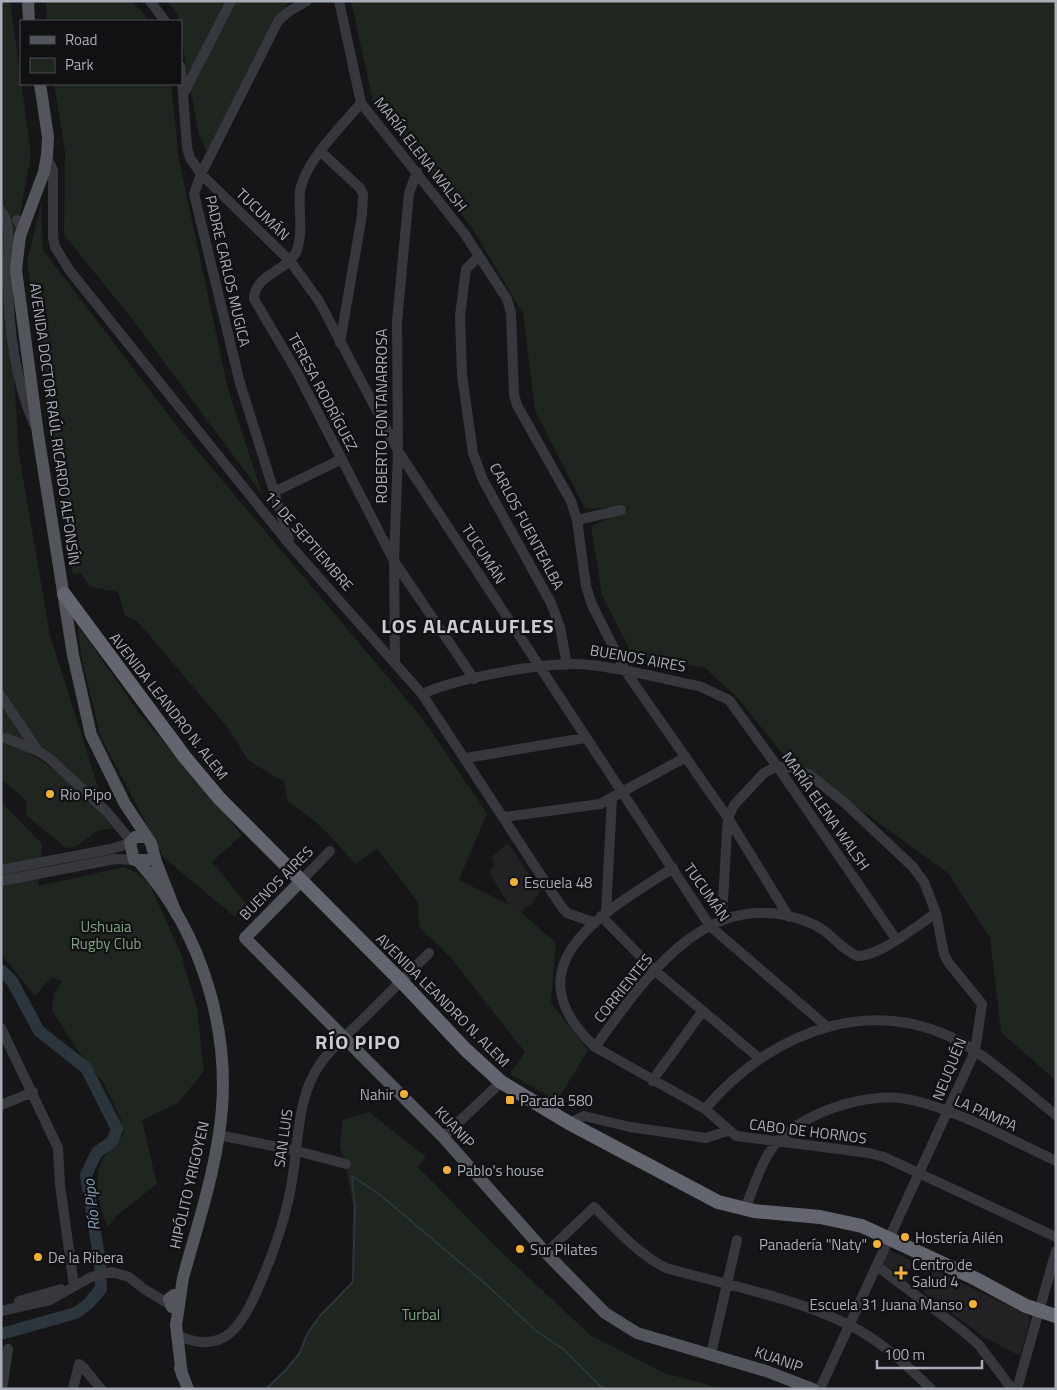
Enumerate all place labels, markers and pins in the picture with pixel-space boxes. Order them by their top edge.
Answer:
place label: Rio Pipo [60,783,112,806]
marker: Rio Pipo [44,788,56,800]
place label: Escuela 48 [524,871,592,894]
marker: Escuela 48 [508,876,520,888]
place label: Nahir [360,1083,394,1106]
marker: Nahir [398,1088,410,1100]
place label: Parada 580 [520,1089,593,1112]
marker: Parada 580 [504,1094,516,1106]
place label: Pablo's house [457,1159,544,1182]
marker: Pablo's house [441,1164,453,1176]
place label: Hostería Ailén [915,1226,1003,1249]
marker: Hostería Ailén [899,1231,911,1243]
place label: Panadería "Naty" [759,1233,867,1256]
place label: Sur Pilates [530,1238,598,1261]
marker: Panadería "Naty" [871,1238,883,1250]
marker: Sur Pilates [514,1243,526,1255]
place label: De la Ribera [48,1246,124,1269]
marker: De la Ribera [32,1251,44,1263]
place label: Centro de Salud 4 [912,1253,973,1293]
marker: Centro de Salud 4 [894,1266,908,1280]
place label: Escuela 31 Juana Manso [810,1293,963,1316]
marker: Escuela 31 Juana Manso [967,1298,979,1310]

